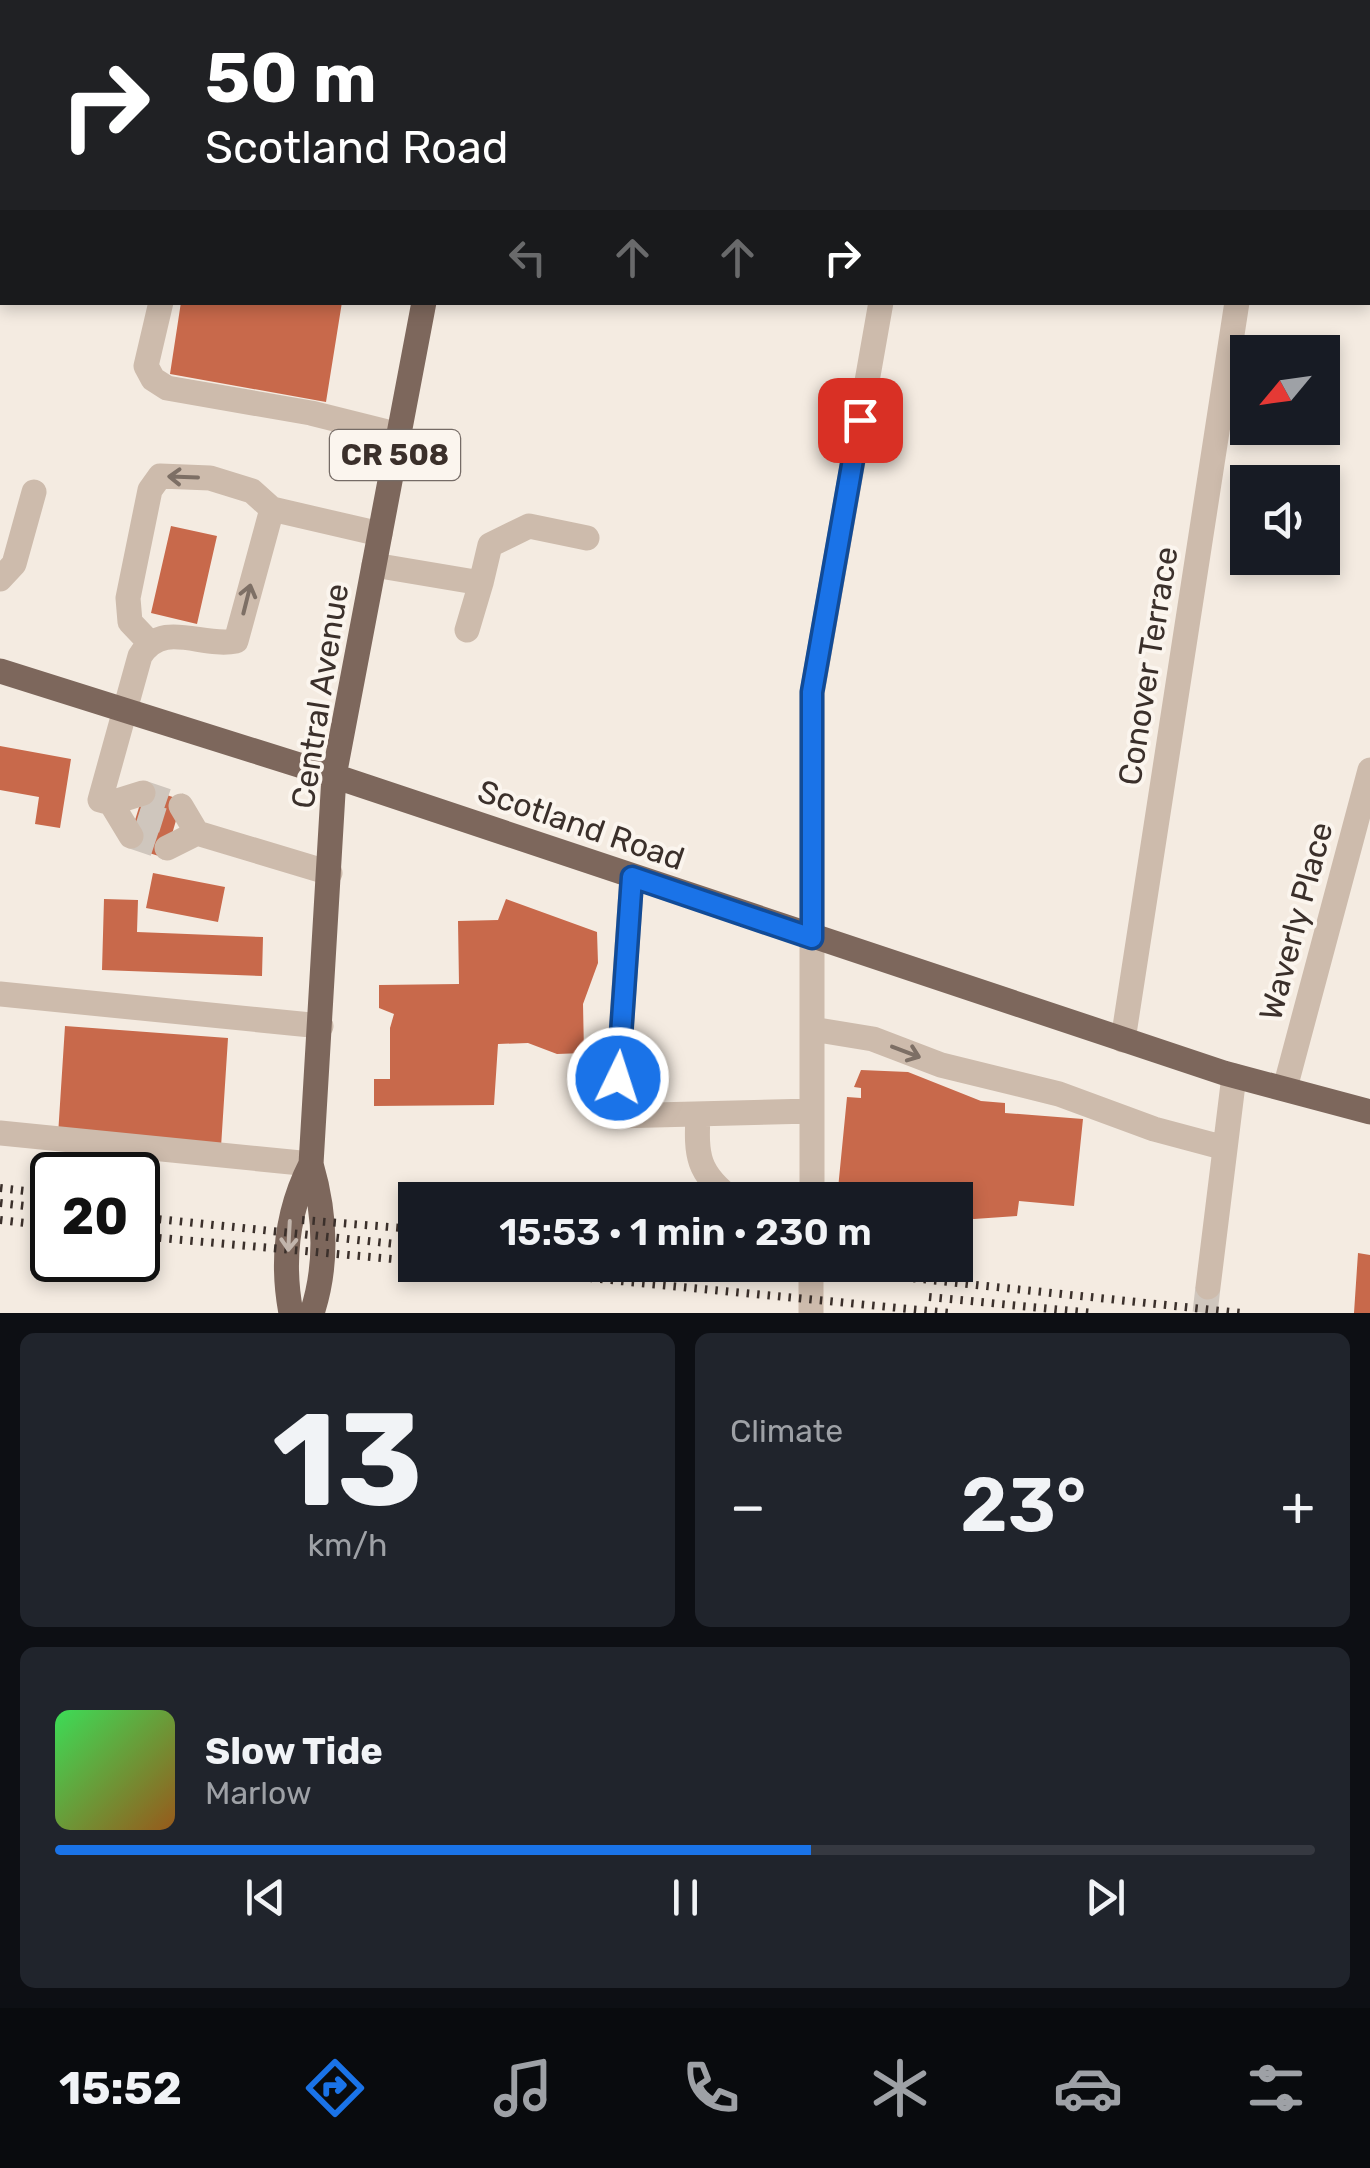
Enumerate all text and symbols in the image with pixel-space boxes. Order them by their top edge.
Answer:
text: 50 m [205,37,377,120]
icon: right [40,40,170,170]
text: Scotland Road [205,121,509,174]
icon: left [500,230,555,285]
icon: ahead [605,230,660,285]
icon: ahead [710,230,765,285]
icon: right [815,230,870,285]
north arrow [1230,335,1340,445]
map controls [1230,335,1340,575]
pin [818,378,903,463]
icon: arrive [833,393,888,448]
road number: CR 508 [330,430,460,480]
button: sound [1230,465,1340,575]
one-way arrow [168,467,200,486]
street label: Conover Terrace [1110,544,1186,788]
street label: Central Avenue [283,581,357,811]
one-way arrow [238,584,257,615]
street label: Scotland Road [473,772,689,878]
street label: Waverly Place [1251,818,1341,1024]
position arrow [566,1026,670,1130]
one-way arrow [890,1044,921,1062]
speed limit sign: 20 [30,1152,160,1282]
text: 15:53 · 1 min · 230 m [499,1209,872,1255]
one-way arrow [279,1220,298,1252]
text: 13 [272,1383,423,1538]
text: Climate [730,1412,843,1450]
text: 23° [960,1461,1086,1550]
text: − [730,1474,766,1539]
text: + [1281,1474,1315,1539]
text: km/h [308,1526,387,1564]
text: Slow Tide [205,1728,383,1774]
text: Marlow [205,1774,312,1812]
icon: previous [238,1870,293,1925]
icon: pause [658,1870,713,1925]
icon: next [1078,1870,1133,1925]
icon: directions [300,2053,370,2123]
icon: music [488,2053,558,2123]
icon: phone [676,2053,746,2123]
icon: climate [865,2053,935,2123]
icon: car [1053,2053,1123,2123]
icon: filters [1241,2053,1311,2123]
text: 15:52 [59,2062,182,2115]

